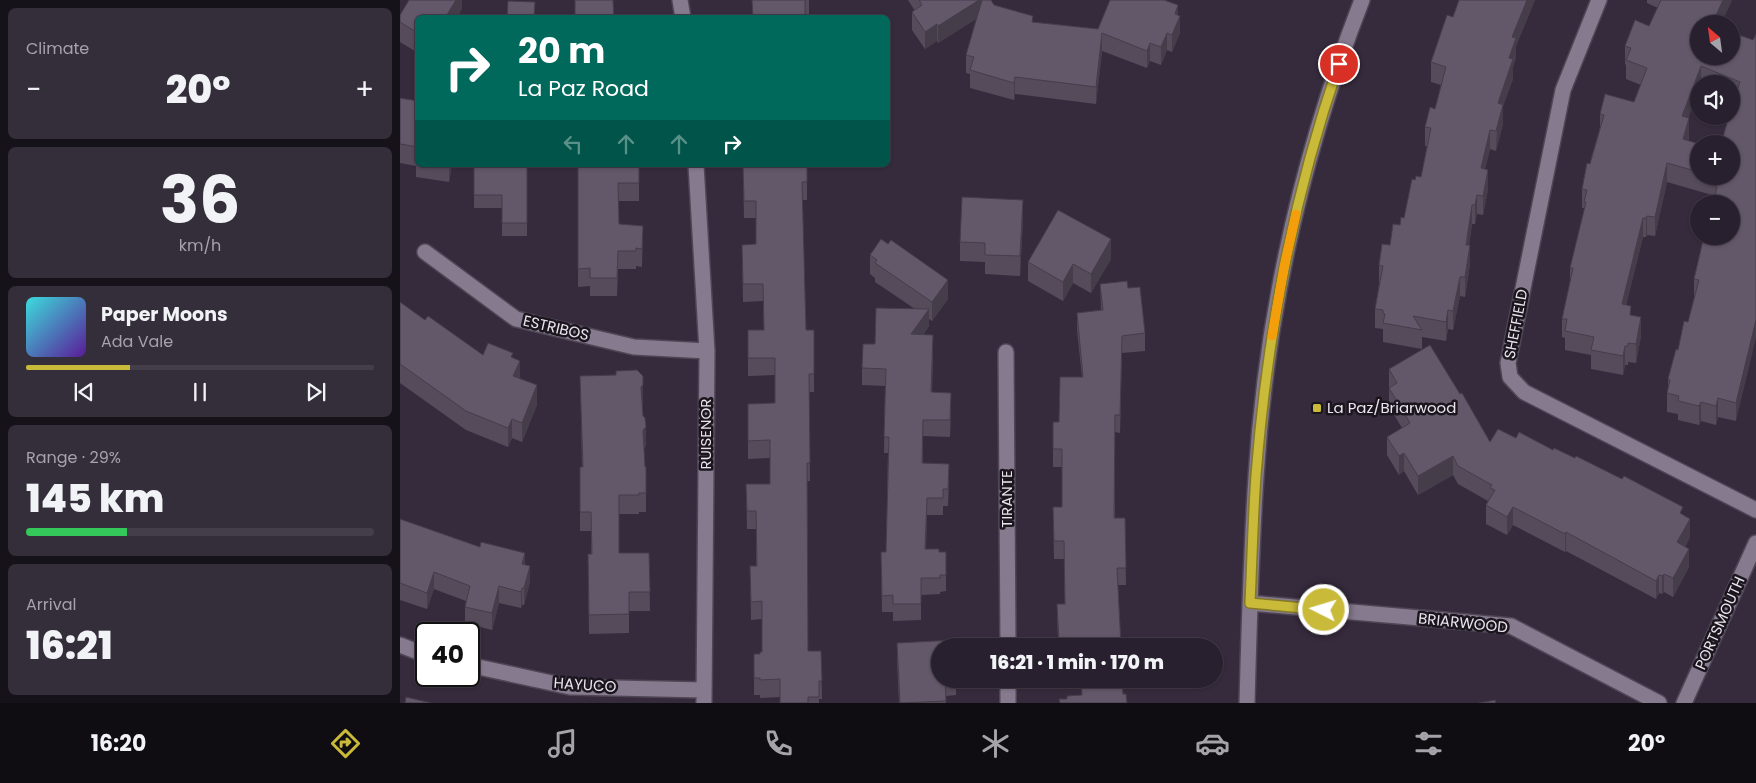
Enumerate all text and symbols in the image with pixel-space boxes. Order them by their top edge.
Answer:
north arrow [1690,15,1740,65]
map controls [1690,15,1740,245]
text: 20 m [518,26,605,75]
icon: right [435,35,500,100]
text: Climate [26,37,89,60]
pin [1318,43,1360,85]
icon: arrive [1325,50,1353,78]
text: 20° [166,63,231,116]
text: − [26,70,41,109]
text: + [355,70,374,109]
text: La Paz Road [518,73,649,104]
button: sound [1690,75,1740,125]
icon: left [559,130,587,158]
icon: ahead [612,130,640,158]
icon: ahead [665,130,693,158]
icon: right [718,130,746,158]
button: + [1690,135,1740,185]
text: 36 [160,155,240,246]
button: − [1690,195,1740,245]
text: km/h [179,234,221,257]
street label: SHEFFIELD [1498,287,1533,361]
text: Paper Moons [101,301,228,328]
street label: ESTRIBOS [521,310,591,345]
text: Ada Vale [101,330,173,353]
icon: previous [70,378,98,406]
icon: pause [186,378,214,406]
icon: next [302,378,330,406]
place label: La Paz/Briarwood [1327,397,1456,418]
street label: RUISENOR [695,399,716,469]
marker: La Paz/Briarwood [1311,402,1323,414]
text: Range · 29% [26,446,121,469]
street label: TIRANTE [996,470,1017,528]
text: 145 km [26,472,164,525]
street label: PORTSMOUTH [1690,573,1749,673]
position arrow [1297,583,1349,635]
text: Arrival [26,593,76,616]
street label: BRIARWOOD [1417,607,1509,638]
text: 16:21 [26,619,113,672]
speed limit sign: 40 [415,622,480,687]
text: 16:21 · 1 min · 170 m [990,649,1164,676]
street label: HAYUCO [553,672,617,697]
icon: directions [328,726,363,761]
icon: music [545,726,580,761]
icon: phone [761,726,796,761]
icon: climate [978,726,1013,761]
icon: car [1195,726,1230,761]
icon: filters [1411,726,1446,761]
text: 16:20 [91,728,146,759]
text: 20° [1628,728,1665,759]

